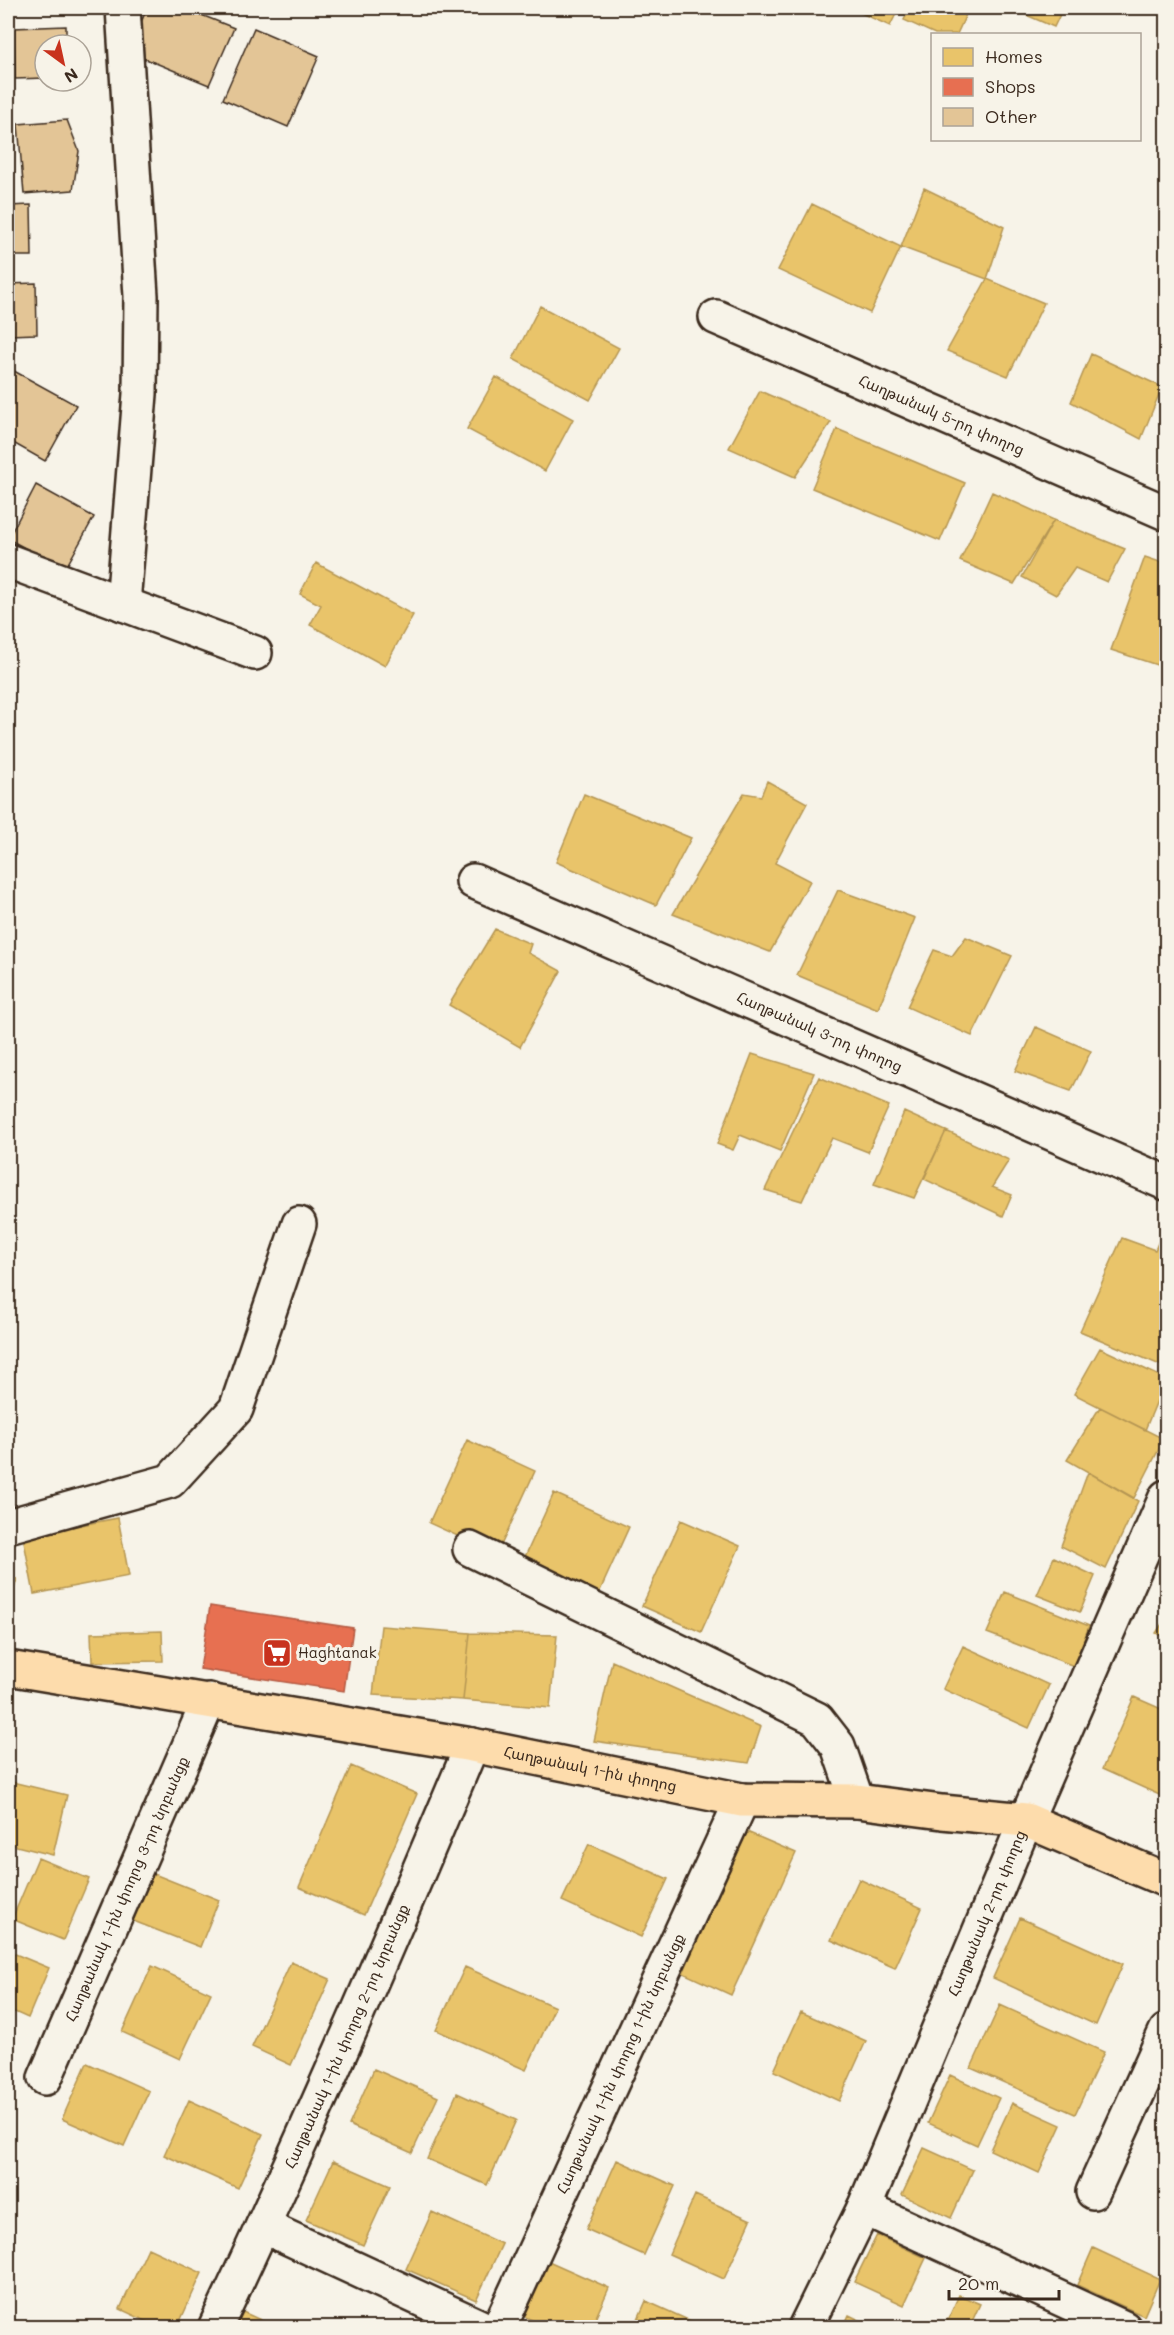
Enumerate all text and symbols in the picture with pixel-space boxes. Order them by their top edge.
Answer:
north arrow [33,33,93,93]
legend [931,33,1141,141]
text: Homes [985,44,1043,68]
text: N [61,64,82,88]
text: Shops [985,74,1036,98]
text: Other [985,104,1038,128]
street label: Հաղթանակ 5-րդ փողոց [856,369,1028,459]
street label: Հաղթանակ 3-րդ փողոց [734,986,906,1076]
supermarket icon: Haghtanak [261,1637,293,1669]
place label: Haghtanak [298,1642,377,1662]
street label: Հաղթանակ 1-ին փողոց [502,1741,679,1795]
street label: Հաղթանակ 1-ին փողոց 3-րդ նրբանցք [60,1753,192,2024]
street label: Հաղթանակ 2-րդ փողոց [943,1827,1030,1999]
street label: Հաղթանակ 1-ին փողոց 2-րդ նրբանցք [279,1901,413,2171]
street label: Հաղթանակ 1-ին փողոց 1-ին նրբանցք [551,1930,688,2197]
scale bar [949,2263,1058,2301]
text: 20 m [958,2271,999,2295]

